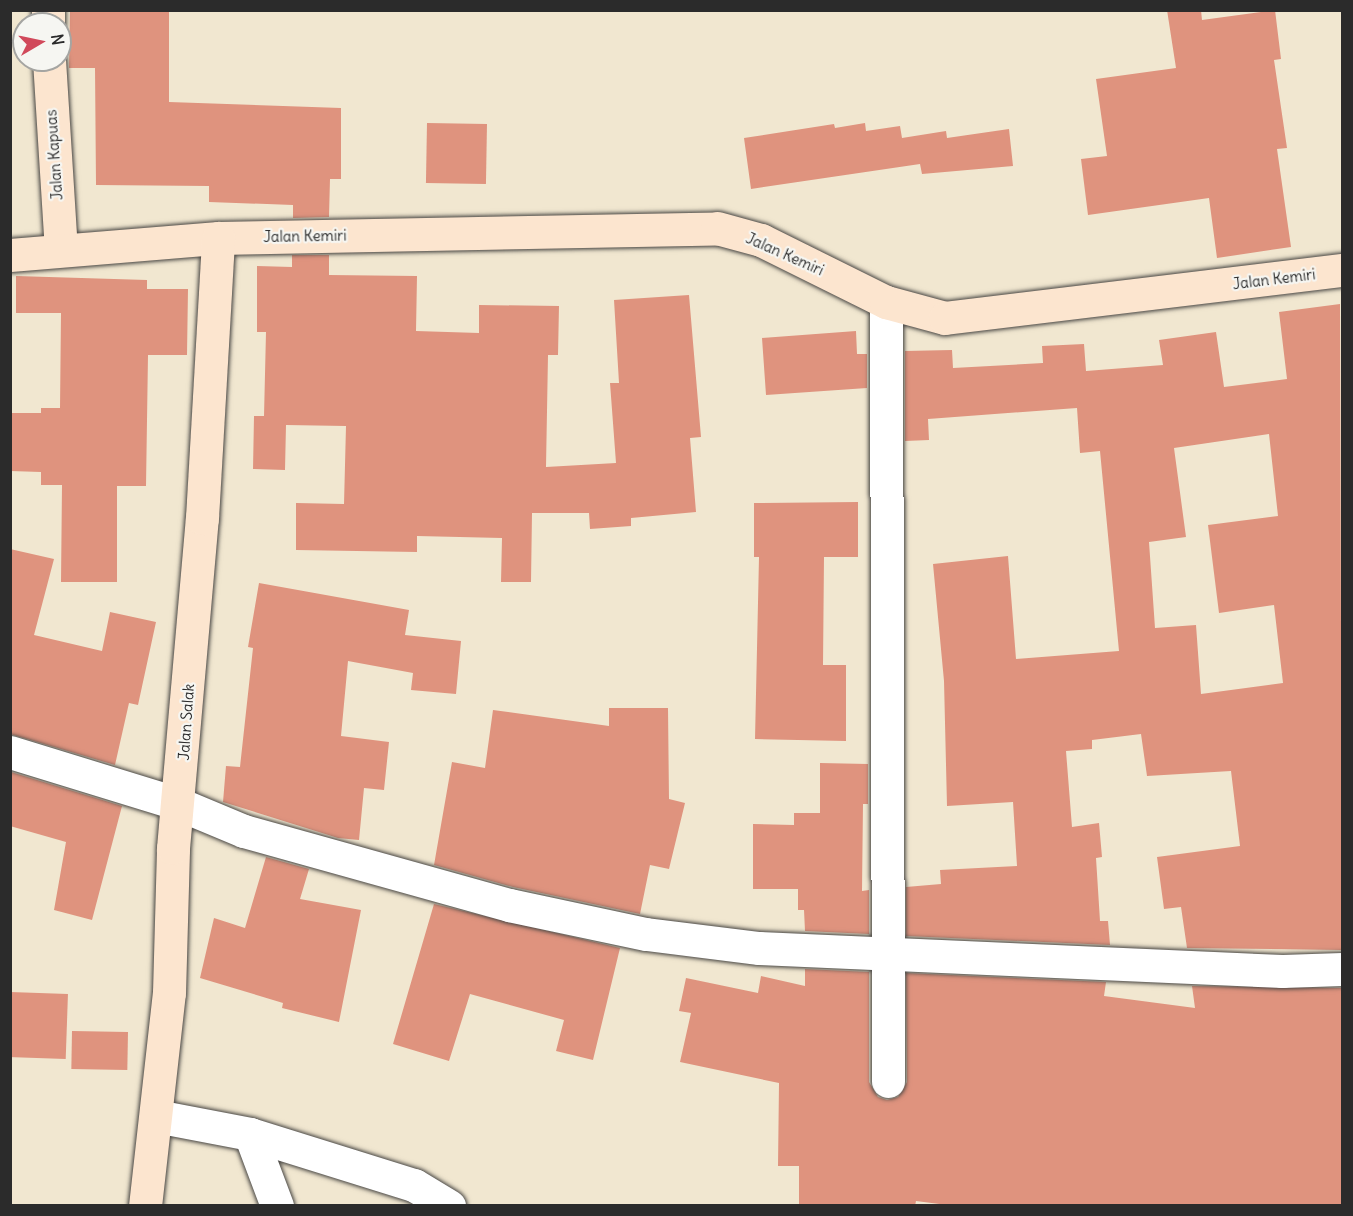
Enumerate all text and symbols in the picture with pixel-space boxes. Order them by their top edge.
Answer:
north arrow [12,12,72,72]
text: N [47,32,69,47]
street label: Jalan Kapuas [42,109,66,201]
street label: Jalan Kemiri [263,226,347,246]
street label: Jalan Kemiri [743,229,827,279]
street label: Jalan Kemiri [1232,265,1316,293]
street label: Jalan Salak [174,683,198,761]

